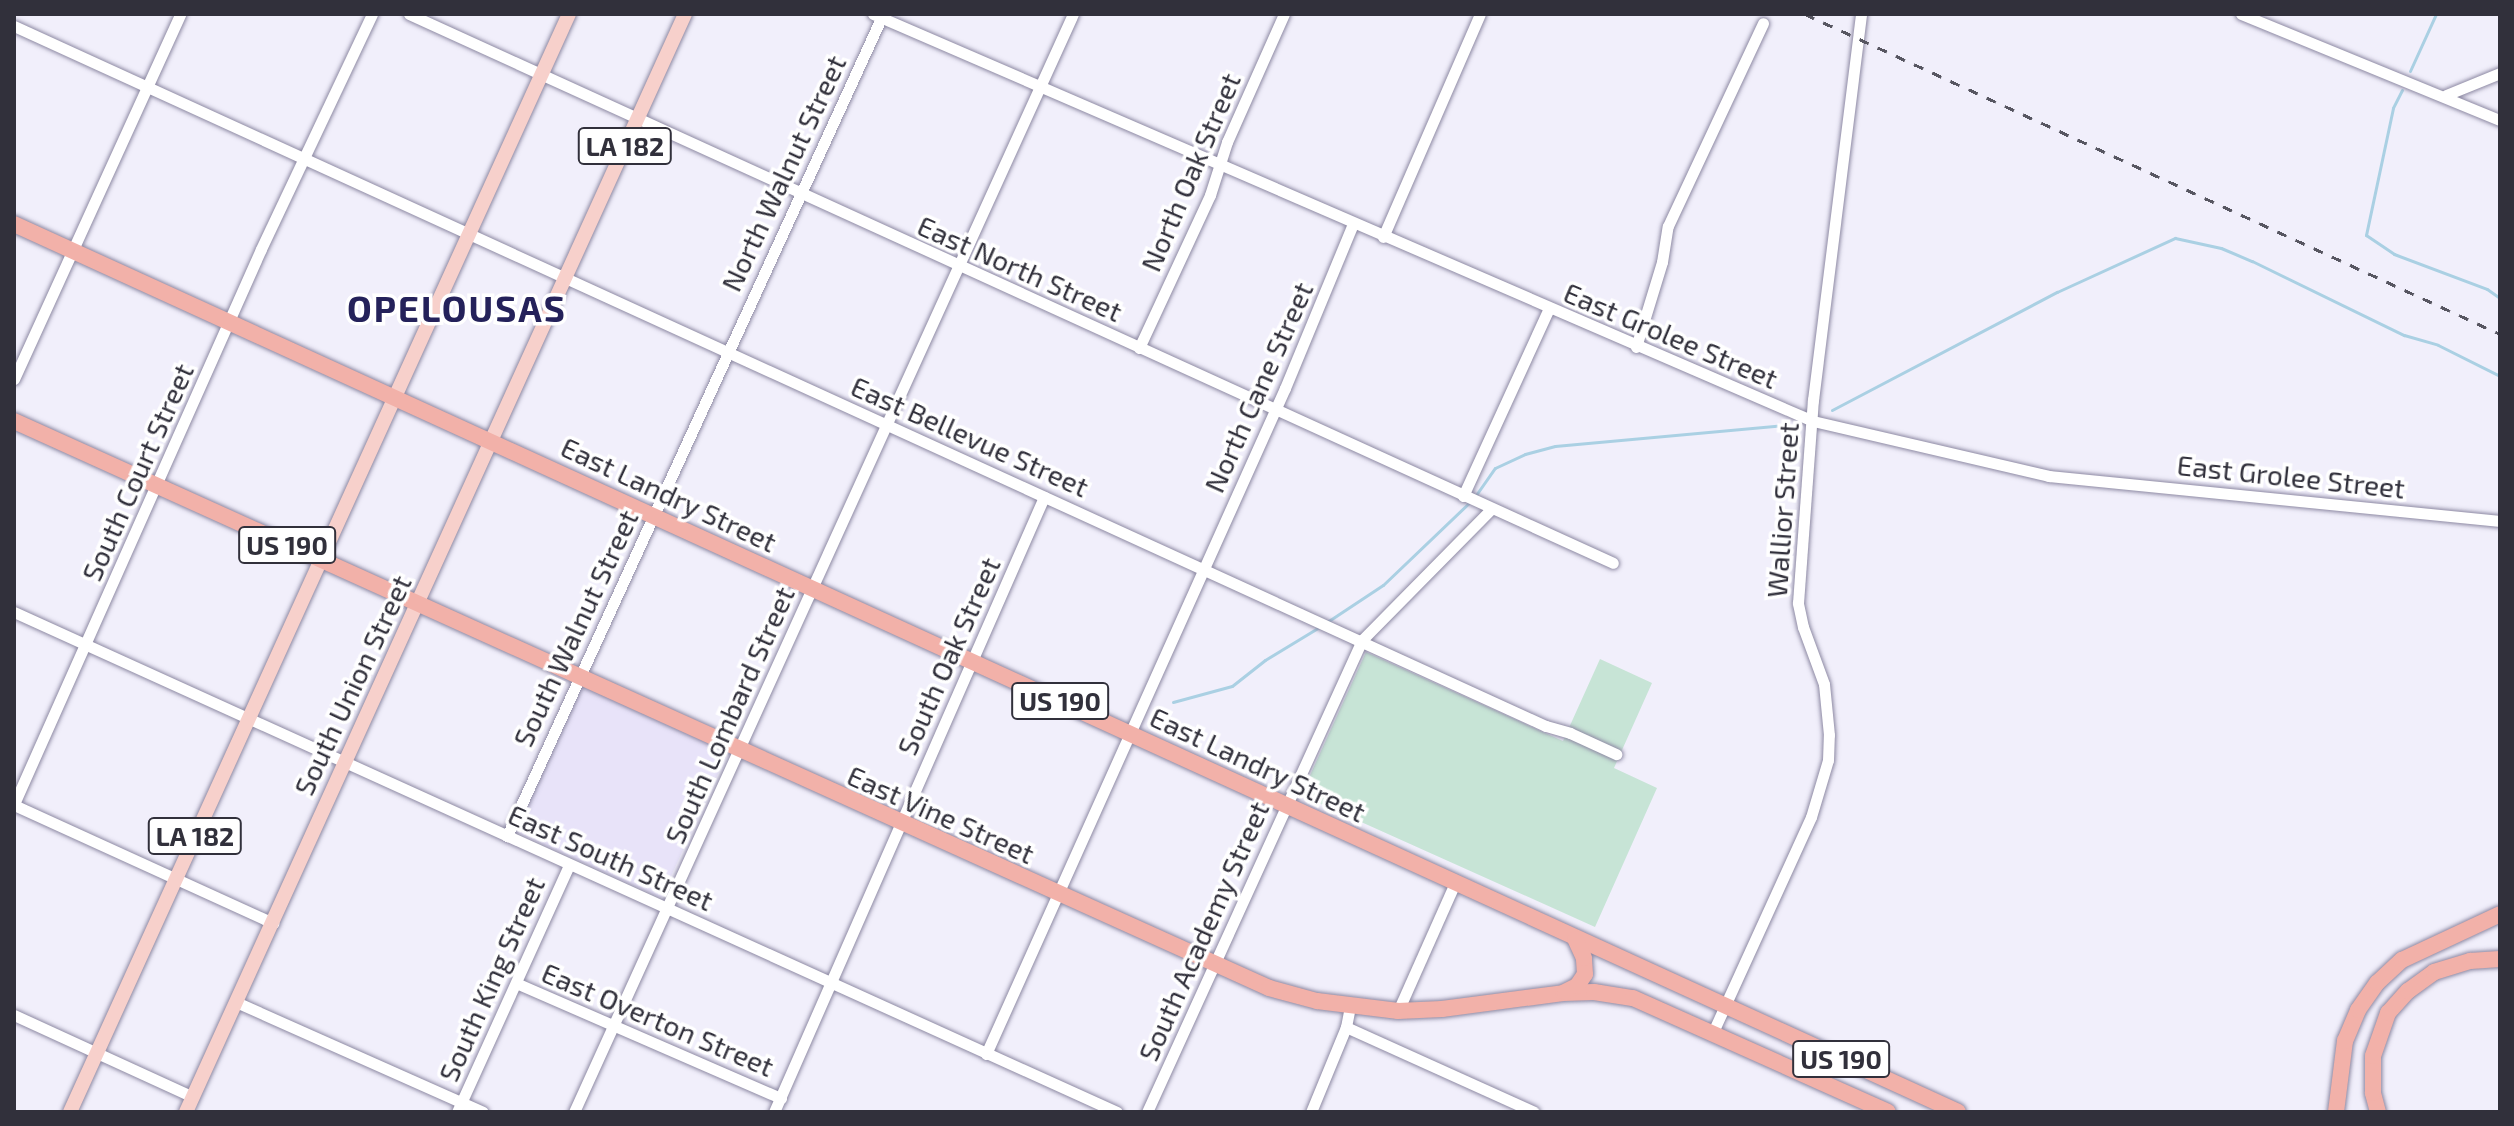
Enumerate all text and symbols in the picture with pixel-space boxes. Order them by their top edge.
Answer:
street label: North Walnut Street [713,49,853,297]
street label: North Oak Street [1133,68,1247,276]
road number: LA 182 [577,124,673,168]
street label: East North Street [913,208,1127,328]
street label: East Grolee Street [1559,275,1783,395]
street label: North Cane Street [1197,277,1319,497]
district label: OPELOUSAS [347,286,567,330]
street label: South Court Street [74,358,200,586]
street label: East Bellevue Street [846,369,1094,503]
street label: Wallior Street [1759,421,1805,599]
street label: East Landry Street [556,429,782,559]
street label: East Grolee Street [2175,447,2407,505]
street label: South Walnut Street [505,504,645,752]
road number: US 190 [237,523,337,567]
street label: South Oak Street [889,552,1007,760]
street label: South Union Street [286,570,418,800]
street label: South Lombard Street [657,581,801,849]
road number: US 190 [1010,679,1110,723]
street label: East Landry Street [1145,699,1371,829]
street label: East Vine Street [842,758,1040,870]
street label: South Academy Street [1130,795,1276,1067]
street label: East South Street [503,797,719,917]
road number: LA 182 [147,814,243,858]
street label: South King Street [431,872,551,1086]
street label: East Overton Street [537,955,779,1083]
road number: US 190 [1791,1037,1891,1081]

